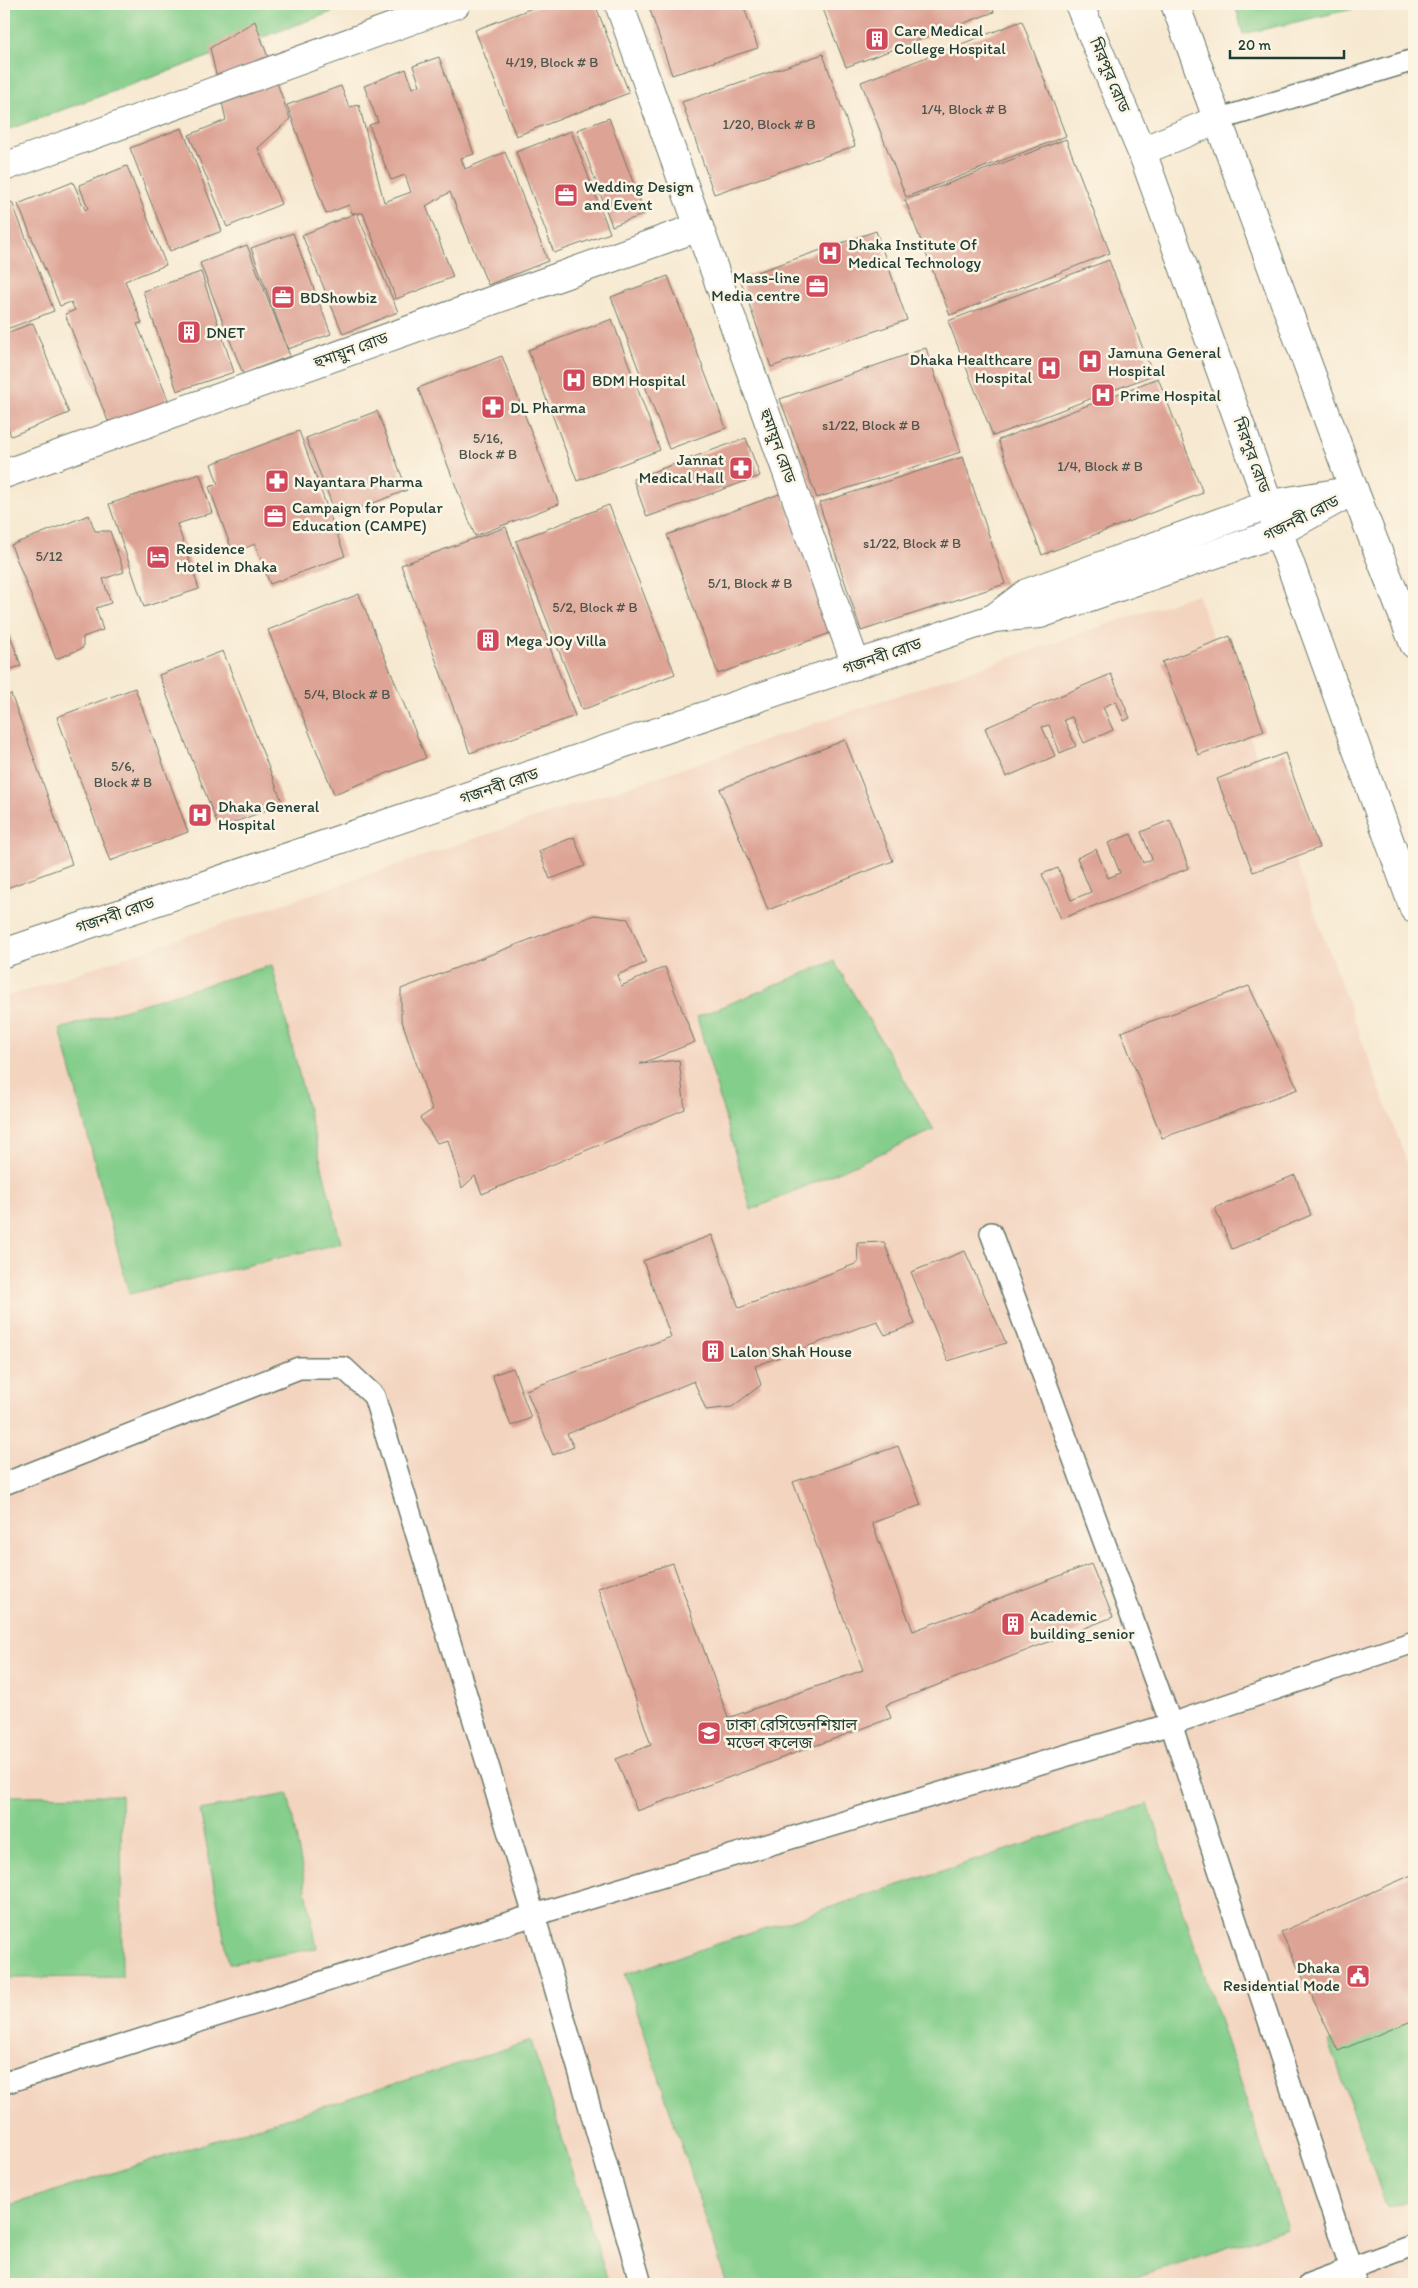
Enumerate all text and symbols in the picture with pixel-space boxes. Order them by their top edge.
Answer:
place label: Care Medical College Hospital [894,21,1006,58]
building icon: Care Medical College Hospital [864,26,890,52]
scale bar [1230,28,1344,60]
street label: মিরপুর রোড [1085,34,1134,116]
text: 20 m [1238,36,1272,54]
house number: 4/19, Block # B [506,54,598,71]
house number: 1/4, Block # B [921,101,1007,118]
house number: 1/20, Block # B [722,116,816,133]
place label: Wedding Design and Event [584,177,694,214]
office icon: Wedding Design and Event [553,182,579,208]
place label: Dhaka Institute Of Medical Technology [848,235,982,272]
hospital icon: Dhaka Institute Of Medical Technology [817,240,843,266]
place label: Mass-line Media centre [711,268,800,305]
office icon: Mass-line Media centre [804,273,830,299]
office icon: BDShowbiz [270,284,296,310]
place label: BDShowbiz [300,288,378,307]
building icon: DNET [176,319,202,345]
place label: DNET [206,323,245,342]
street label: হুমায়ুন রোড [311,328,391,373]
place label: Jamuna General Hospital [1108,343,1221,380]
hospital icon: Jamuna General Hospital [1077,348,1103,374]
place label: Dhaka Healthcare Hospital [910,350,1032,387]
hospital icon: Dhaka Healthcare Hospital [1036,355,1062,381]
hospital icon: BDM Hospital [561,367,587,393]
place label: BDM Hospital [592,371,686,390]
hospital icon: Prime Hospital [1090,382,1116,408]
place label: Prime Hospital [1120,386,1221,405]
pharmacy icon: DL Pharma [480,394,506,420]
place label: DL Pharma [510,398,586,417]
street label: হুমায়ুন রোড [755,406,800,486]
street label: মিরপুর রোড [1229,414,1275,496]
house number: s1/22, Block # B [822,417,920,434]
house number: 5/16, Block # B [459,430,517,463]
place label: Jannat Medical Hall [639,450,724,487]
pharmacy icon: Jannat Medical Hall [728,455,754,481]
house number: 1/4, Block # B [1057,458,1143,475]
pharmacy icon: Nayantara Pharma [264,468,290,494]
place label: Nayantara Pharma [294,472,423,491]
street label: গজনবী রোড [1260,491,1342,545]
place label: Campaign for Popular Education (CAMPE) [292,498,443,535]
office icon: Campaign for Popular Education (CAMPE) [262,503,288,529]
house number: s1/22, Block # B [863,535,961,552]
place label: Residence Hotel in Dhaka [176,539,277,576]
hotel icon: Residence Hotel in Dhaka [145,544,171,570]
house number: 5/12 [35,548,63,565]
house number: 5/1, Block # B [708,575,792,592]
house number: 5/2, Block # B [552,599,638,616]
building icon: Mega JOy Villa [475,627,501,653]
place label: Mega JOy Villa [506,631,607,650]
street label: গজনবী রোড [840,633,924,678]
house number: 5/4, Block # B [304,686,390,703]
house number: 5/6, Block # B [94,758,152,791]
street label: গজনবী রোড [457,763,541,808]
place label: Dhaka General Hospital [218,797,320,834]
hospital icon: Dhaka General Hospital [187,802,213,828]
street label: গজনবী রোড [73,892,157,937]
building icon: Lalon Shah House [700,1338,726,1364]
place label: Lalon Shah House [730,1342,852,1361]
place label: Academic building_senior [1030,1606,1134,1643]
building icon: Academic building_senior [1000,1611,1026,1637]
place label: ঢাকা রেসিডেনশিয়াল মডেল কলেজ [725,1715,858,1752]
school or university icon: ঢাকা রেসিডেনশিয়াল মডেল কলেজ [696,1720,722,1746]
place label: Dhaka Residential Mode [1223,1958,1340,1995]
public building icon: Dhaka Residential Mode [1345,1963,1371,1989]

